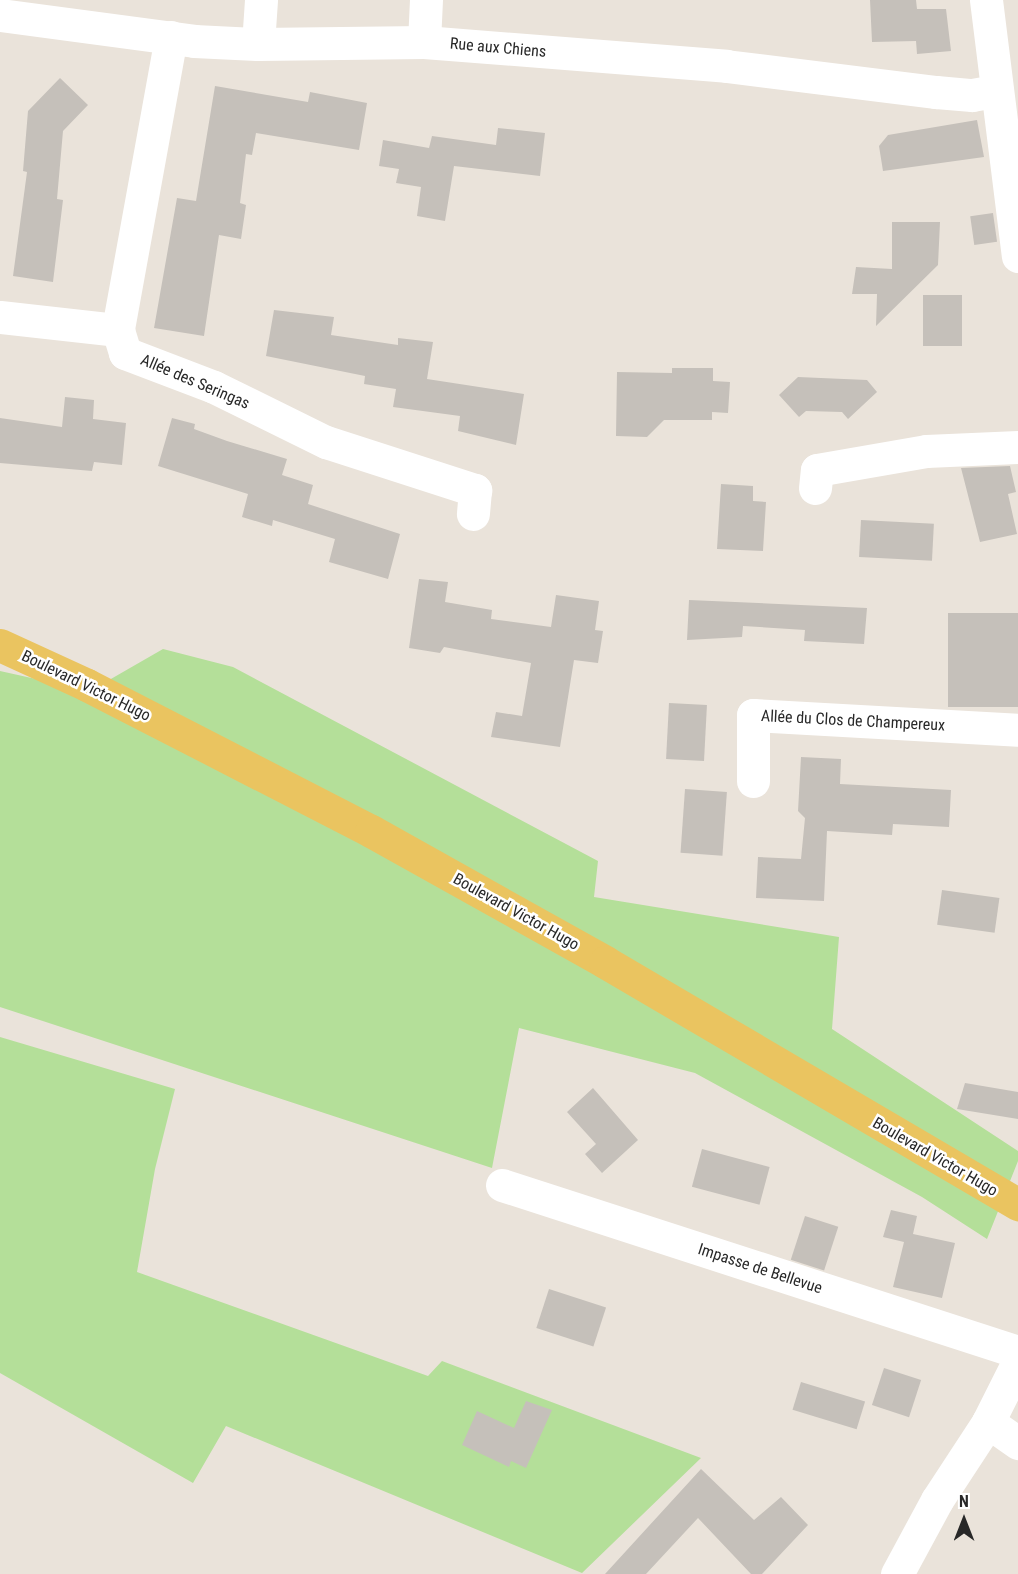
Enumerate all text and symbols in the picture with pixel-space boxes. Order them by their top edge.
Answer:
street label: Rue aux Chiens [449,34,547,62]
street label: Allée des Seringas [138,350,252,414]
street label: Boulevard Victor Hugo [18,646,154,726]
street label: Allée du Clos de Champereux [760,707,946,735]
street label: Boulevard Victor Hugo [450,869,582,955]
street label: Boulevard Victor Hugo [869,1113,1001,1201]
street label: Impasse de Bellevue [695,1240,825,1298]
north arrow [934,1490,994,1550]
text: N [959,1492,969,1511]

